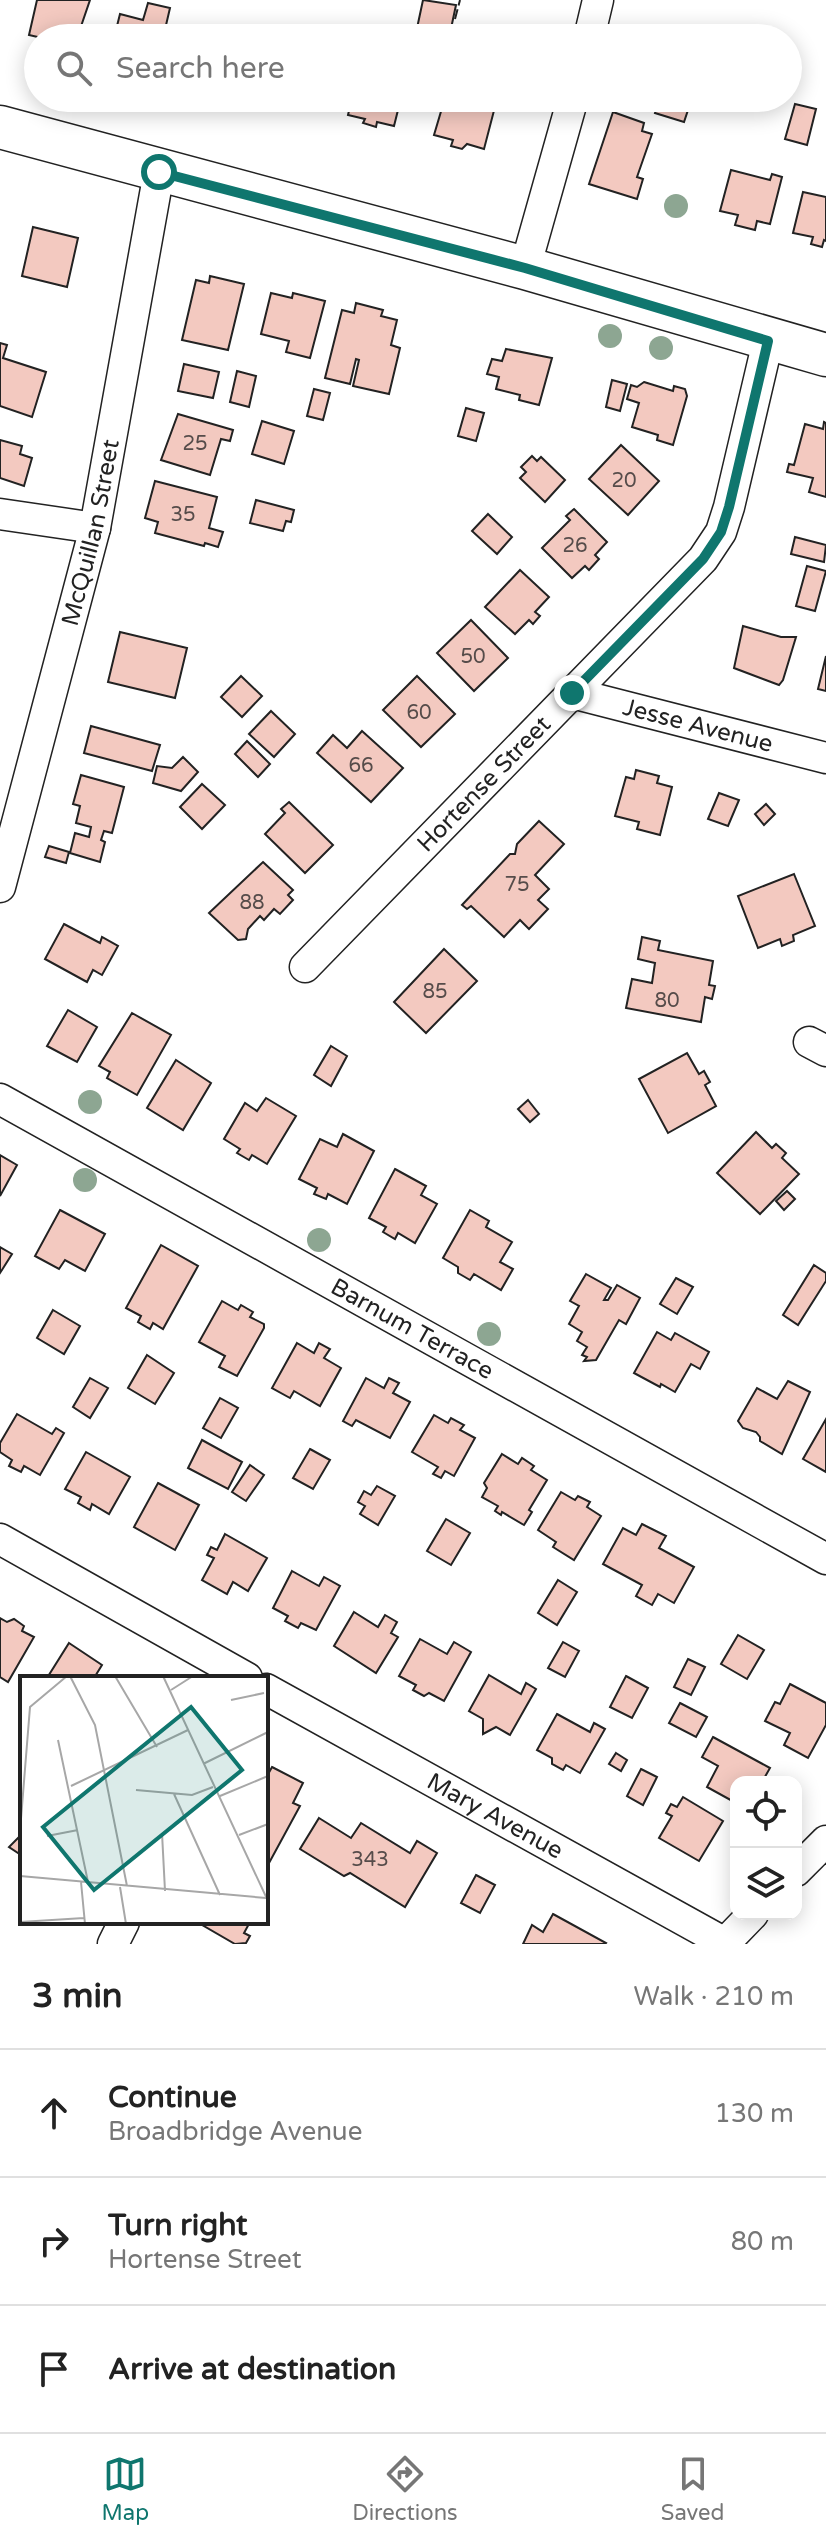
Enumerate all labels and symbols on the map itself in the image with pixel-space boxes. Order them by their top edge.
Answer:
route start [141,154,177,190]
house number: 25 [182,432,208,456]
street label: McQuillan Street [56,437,126,629]
house number: 20 [611,469,637,493]
house number: 35 [170,503,196,527]
house number: 26 [562,534,588,558]
house number: 50 [460,645,486,669]
route end [554,675,590,711]
street label: Jesse Avenue [620,693,776,759]
house number: 60 [406,701,432,725]
street label: Hortense Street [411,710,557,858]
house number: 66 [348,754,374,778]
house number: 75 [504,873,530,897]
house number: 88 [239,891,265,915]
house number: 85 [422,980,448,1004]
house number: 80 [654,989,680,1013]
street label: Barnum Terrace [326,1272,499,1386]
inset map [20,1676,268,1924]
street label: Mary Avenue [422,1767,568,1866]
house number: 343 [351,1848,389,1872]

